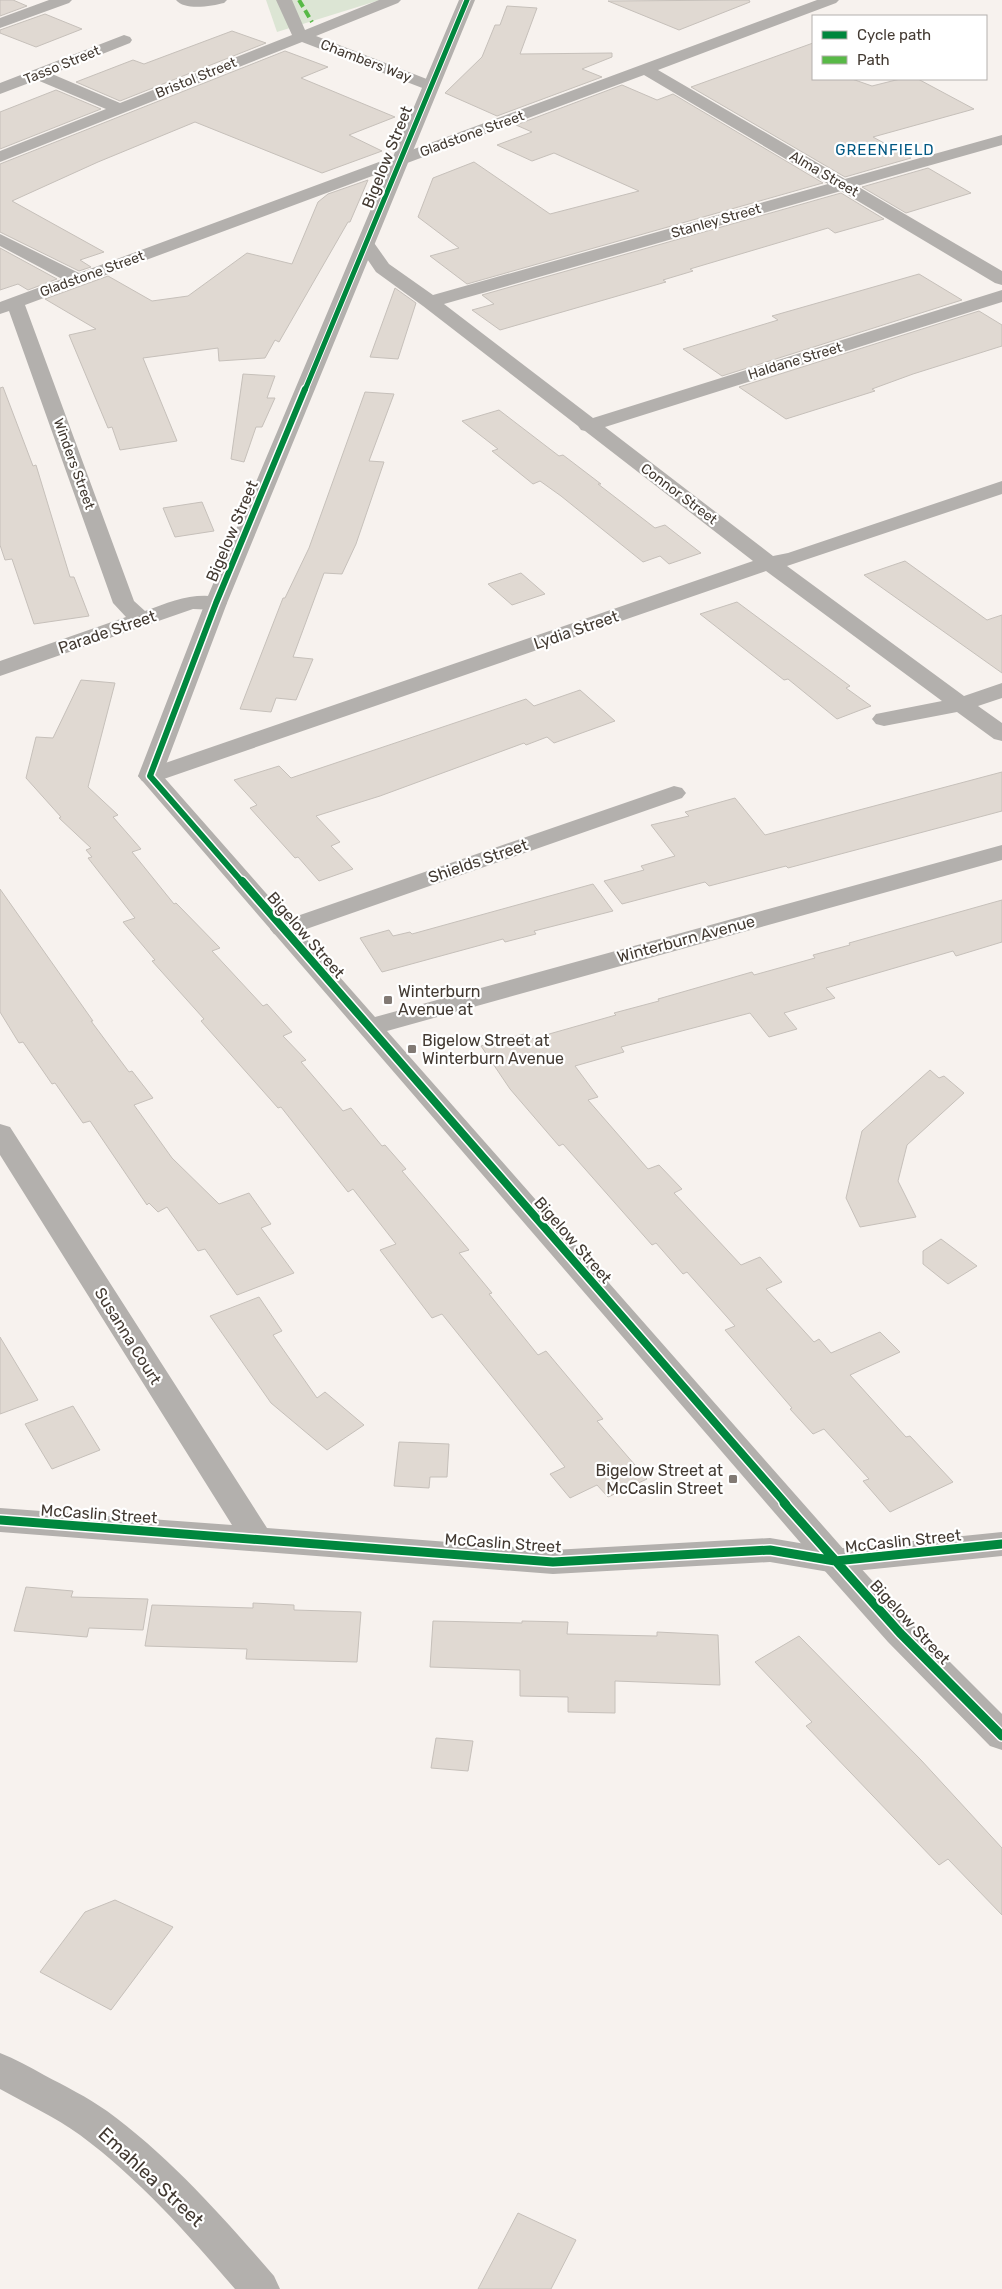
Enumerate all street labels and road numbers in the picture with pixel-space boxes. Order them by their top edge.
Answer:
street label: Chambers Way [318,36,414,86]
street label: Tasso Street [21,42,103,88]
street label: Bristol Street [153,54,240,102]
street label: Bigelow Street [358,103,416,211]
street label: Gladstone Street [417,107,527,161]
street label: Alma Street [786,147,862,201]
street label: Stanley Street [669,200,763,242]
street label: Gladstone Street [37,247,147,301]
street label: Haldane Street [746,338,845,383]
street label: Winders Street [50,416,99,512]
street label: Connor Street [637,460,721,529]
street label: Bigelow Street [202,477,262,585]
street label: Parade Street [56,606,158,658]
street label: Lydia Street [531,607,621,653]
street label: Shields Street [426,835,530,887]
street label: Bigelow Street [263,888,349,982]
street label: Winterburn Avenue [615,911,757,967]
street label: Bigelow Street [530,1193,616,1287]
street label: Susanna Court [91,1284,165,1388]
street label: McCaslin Street [40,1500,158,1528]
street label: McCaslin Street [844,1525,962,1557]
street label: McCaslin Street [444,1529,562,1557]
street label: Bigelow Street [866,1576,954,1668]
street label: Emahlea Street [93,2122,209,2232]

